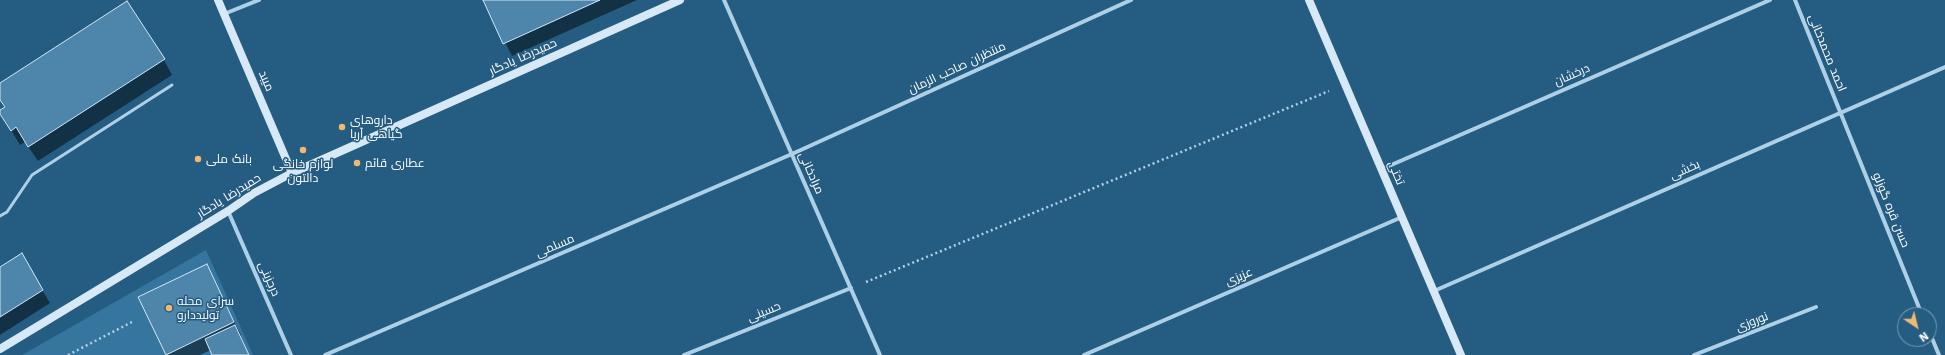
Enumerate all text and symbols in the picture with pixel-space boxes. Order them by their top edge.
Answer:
street label: احمد محمدخانی [1805,12,1849,94]
street label: حمیدرضا یادگار [487,36,559,78]
street label: منتظران صاحب الزمان [906,39,1008,97]
street label: درخشان [1552,61,1592,89]
street label: میبد [255,68,277,94]
place label: داروهای گیاهی آریا [350,113,403,141]
marker: داروهای گیاهی آریا [337,122,347,132]
marker: لوازم خانگی دالتون [298,145,308,155]
street label: مرادخانی [795,150,827,196]
place label: بانک ملی [206,152,252,166]
marker: بانک ملی [193,154,203,164]
place label: عطاری قائم [365,156,425,170]
place label: لوازم خانگی دالتون [273,157,333,185]
street label: بخشی [1668,157,1702,183]
marker: عطاری قائم [352,158,362,168]
street label: تختی [1385,159,1407,187]
street label: حسن قره گوزلو [1869,170,1913,250]
street label: حمیدرضا یادگار [194,171,264,221]
street label: مسلمی [534,231,576,261]
street label: درجزینی [255,259,283,299]
street label: عزیزی [1223,265,1255,289]
place label: سرای محله تولیددارو [177,294,234,322]
street label: حسینی [745,299,783,325]
marker: سرای محله تولیددارو [164,303,174,313]
north arrow [1897,307,1937,347]
street label: نوروزی [1734,309,1770,335]
text: N [1917,329,1931,344]

